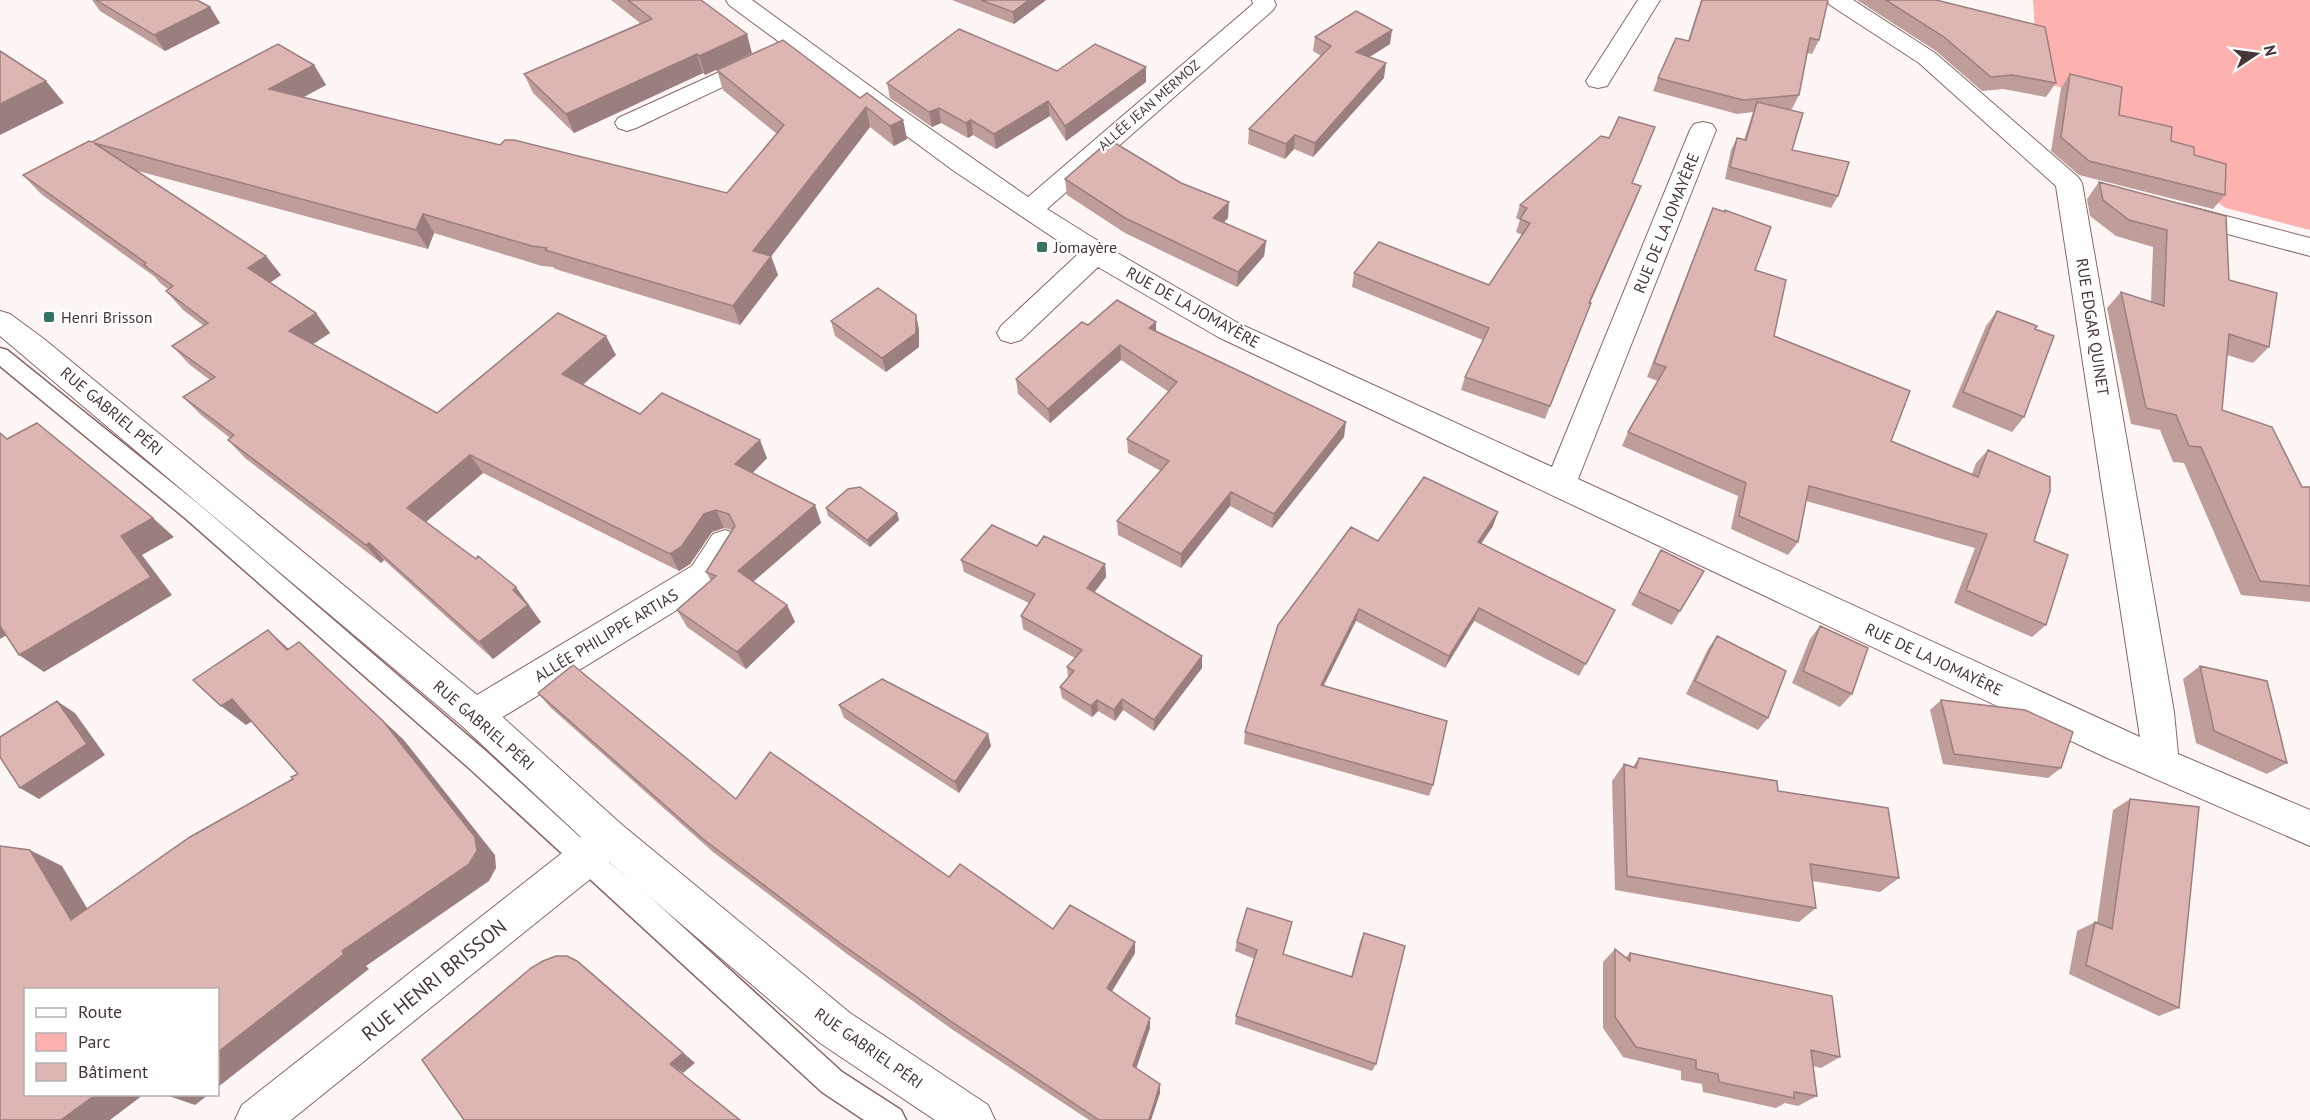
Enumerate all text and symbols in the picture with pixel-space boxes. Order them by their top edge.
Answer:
north arrow [2226,24,2286,84]
text: N [2260,43,2282,58]
street label: ALLÉE JEAN MERMOZ [1094,56,1204,154]
street label: RUE DE LA JOMAYÈRE [1629,150,1703,296]
place label: Jomayère [1053,237,1117,257]
marker: Jomayère [1035,240,1049,254]
street label: RUE EDGAR QUINET [2072,257,2114,397]
street label: RUE DE LA JOMAYÈRE [1123,262,1263,352]
place label: Henri Brisson [61,307,153,327]
marker: Henri Brisson [42,310,56,324]
street label: RUE GABRIEL PÉRI [57,362,167,460]
street label: ALLÉE PHILIPPE ARTIAS [531,584,681,686]
street label: RUE DE LA JOMAYÈRE [1862,618,2006,700]
street label: RUE GABRIEL PÉRI [429,676,539,774]
street label: RUE HENRI BRISSON [356,913,512,1047]
legend [24,988,219,1096]
text: Route [78,1000,122,1023]
street label: RUE GABRIEL PÉRI [811,1003,927,1093]
text: Parc [78,1030,111,1053]
text: Bâtiment [78,1060,148,1083]

